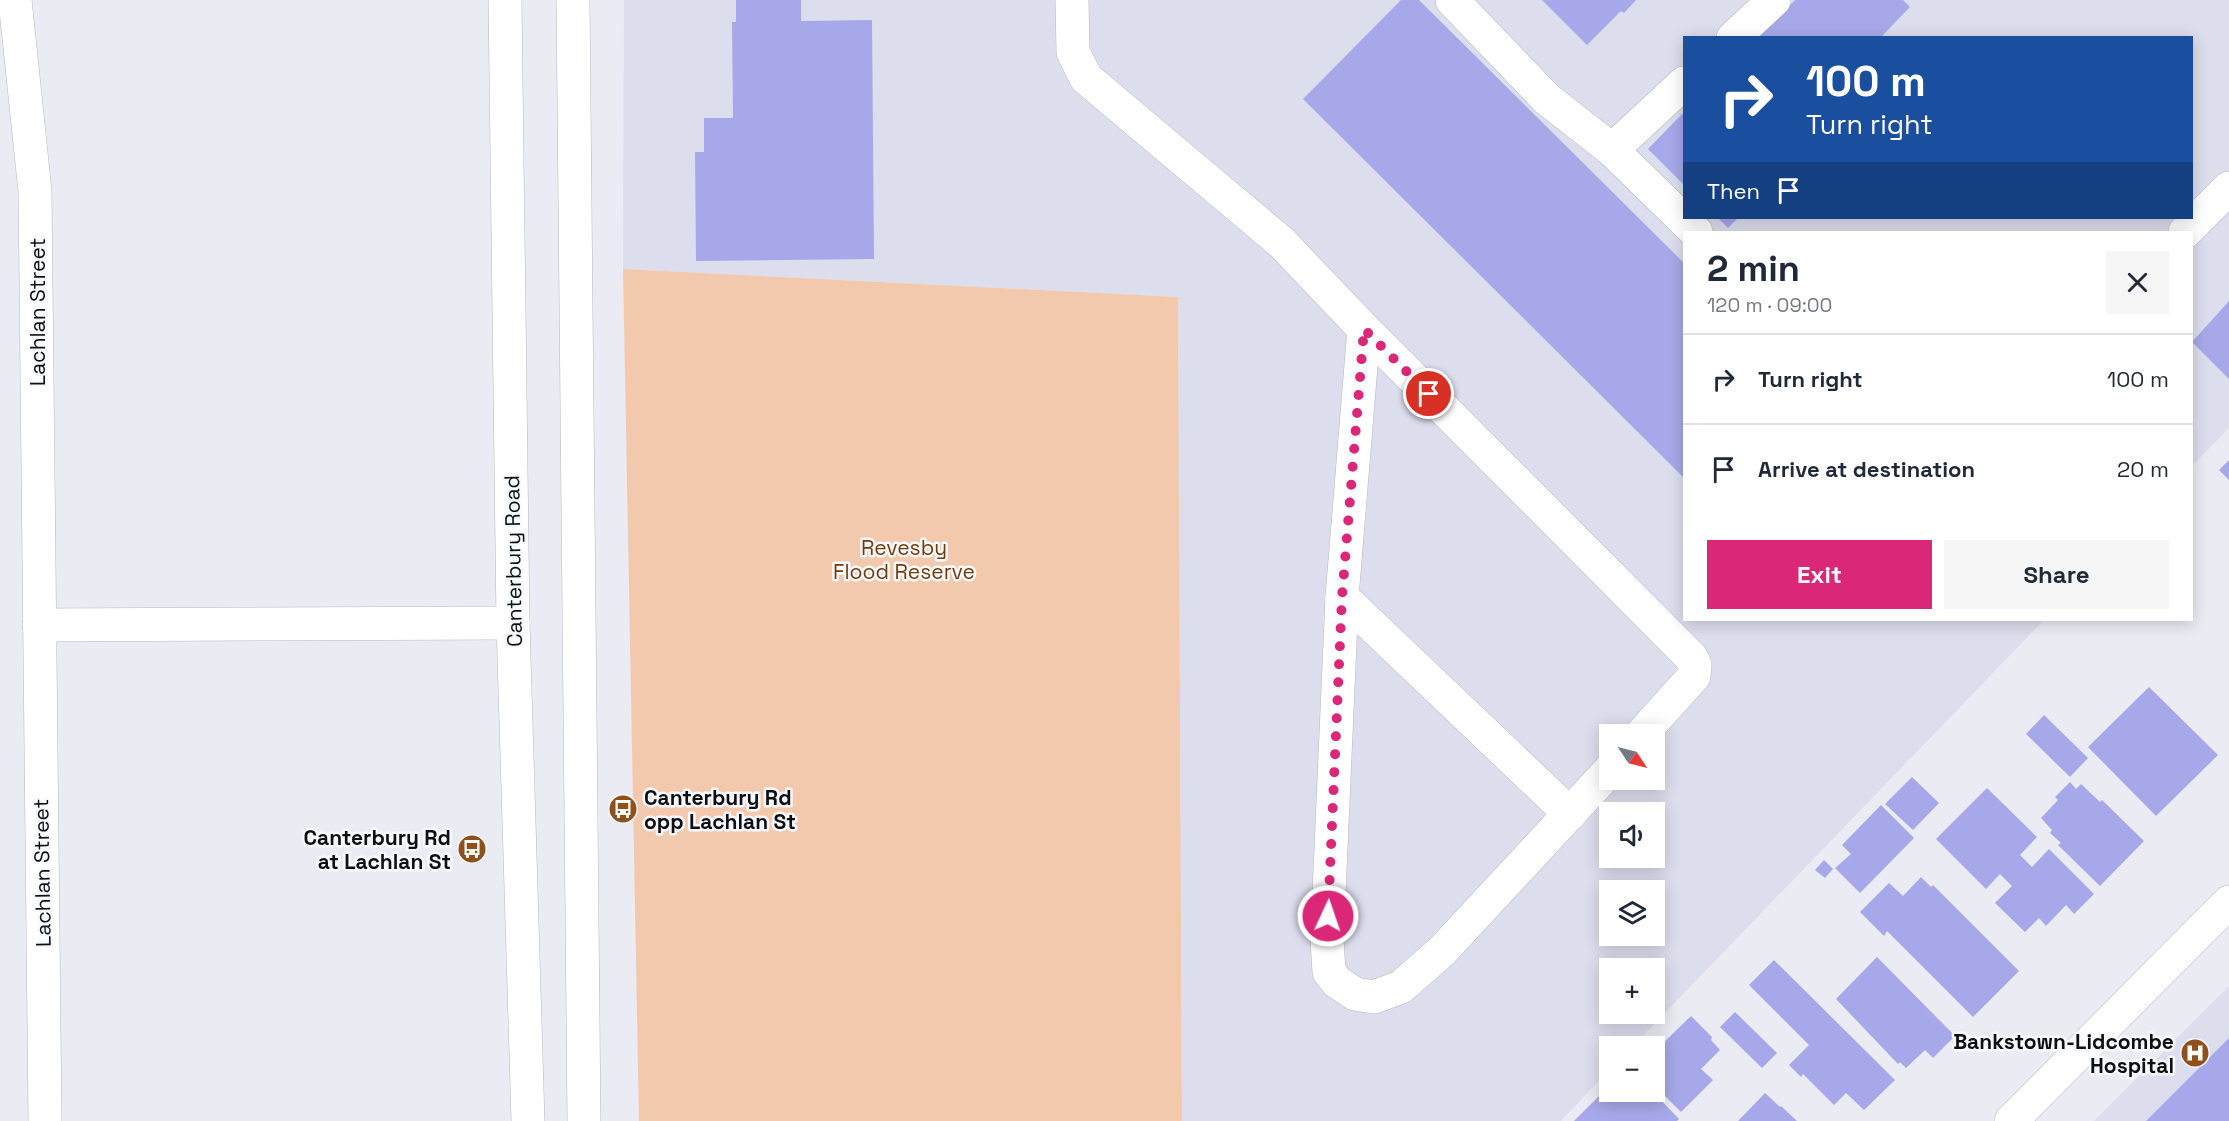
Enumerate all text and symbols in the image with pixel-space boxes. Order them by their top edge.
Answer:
text: 100 m [1806,55,1926,108]
icon: right [1707,60,1785,138]
text: Turn right [1806,107,1933,142]
icon: arrive [1772,174,1805,207]
text: Then [1707,177,1760,205]
street label: Lachlan Street [24,238,51,386]
text: 2 min [1707,246,1800,292]
button: close [2106,251,2169,314]
text: 120 m · 09:00 [1707,292,1832,318]
icon: right [1707,363,1740,396]
text: Turn right [1758,365,1863,393]
text: 100 m [2107,365,2169,393]
pin [1403,368,1454,419]
icon: arrive [1412,377,1445,410]
icon: arrive [1707,453,1740,486]
text: Arrive at destination [1758,455,1975,483]
text: 20 m [2117,455,2169,483]
street label: Canterbury Road [498,475,528,647]
park label: Revesby Flood Reserve [833,534,975,585]
button: Exit [1707,540,1932,609]
button: Share [1944,540,2169,609]
north arrow [1599,724,1665,790]
map controls [1599,724,1665,1102]
place label: Canterbury Rd opp Lachlan St [644,784,796,835]
bus stop icon: Canterbury Rd opp Lachlan St [607,793,639,825]
street label: Lachlan Street [27,799,57,947]
button: sound [1599,802,1665,868]
place label: Canterbury Rd at Lachlan St [303,824,451,875]
bus stop icon: Canterbury Rd at Lachlan St [456,833,488,865]
button: layers [1599,880,1665,946]
position arrow [1296,884,1360,948]
button: + [1599,958,1665,1024]
place label: Bankstown-Lidcombe Hospital [1953,1028,2174,1079]
button: − [1599,1036,1665,1102]
hospital icon: Bankstown-Lidcombe Hospital [2179,1037,2211,1069]

